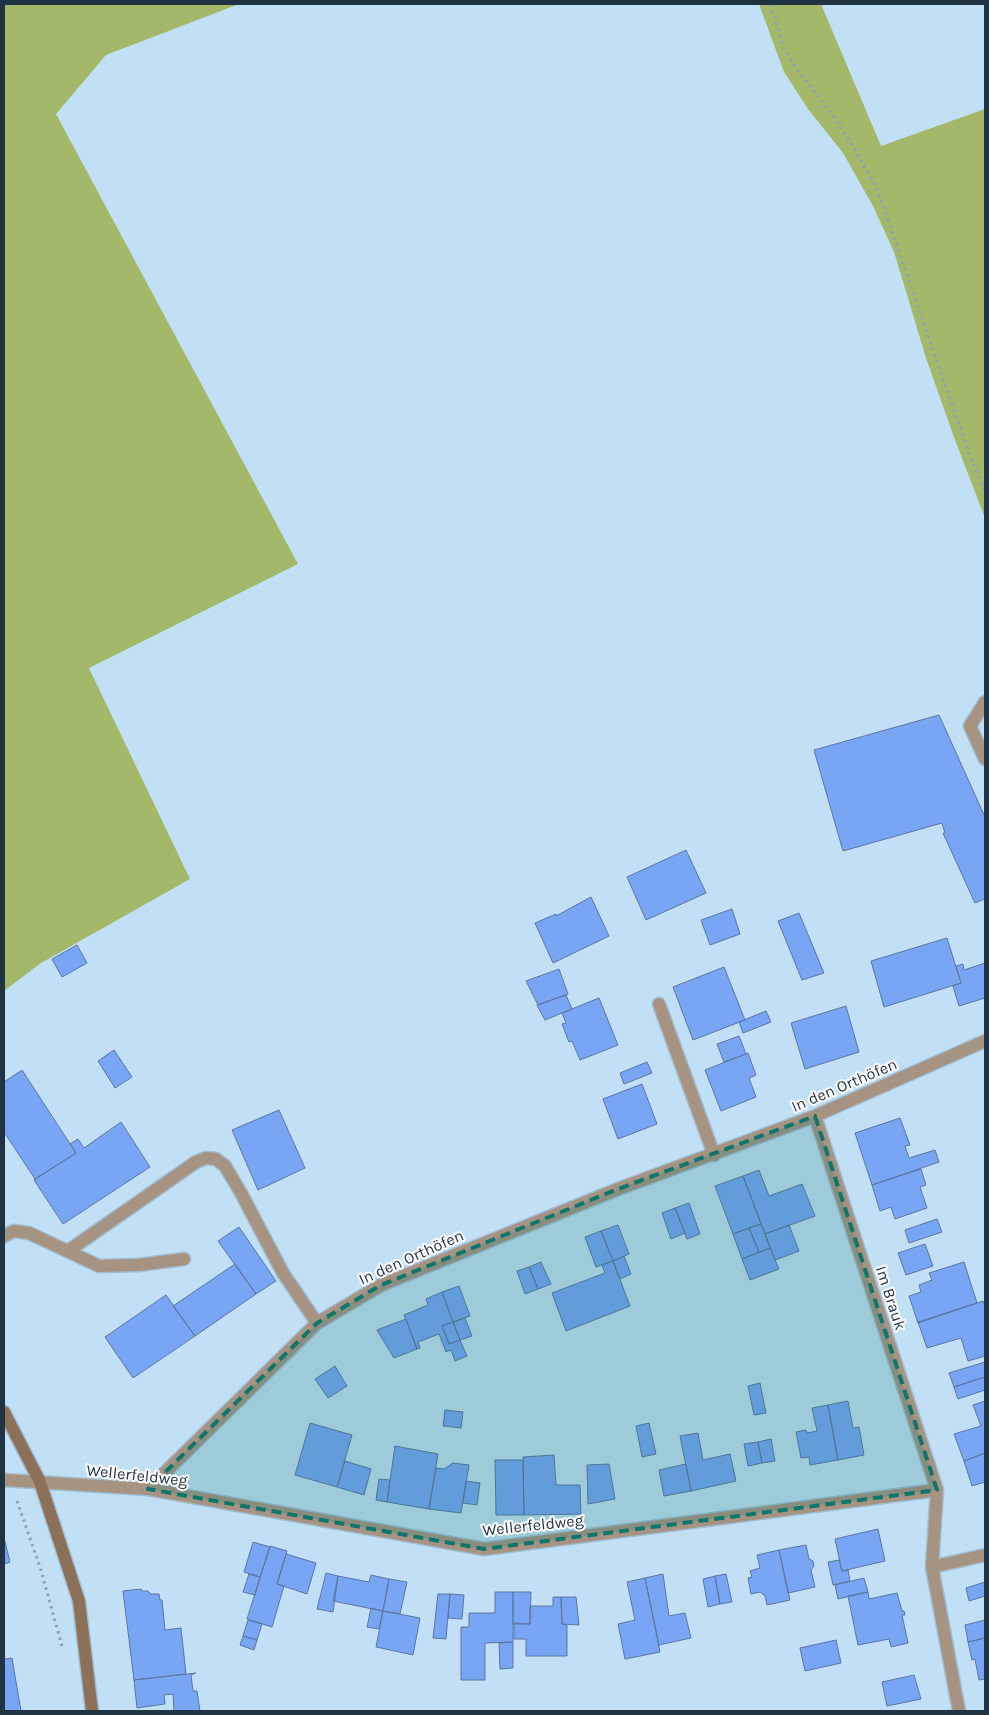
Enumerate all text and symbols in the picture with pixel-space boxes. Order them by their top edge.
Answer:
street label: In den Orthöfen [788,1054,900,1116]
street label: In den Orthöfen [356,1225,466,1289]
street label: Im Brauk [872,1263,910,1333]
street label: Wellerfeldweg [86,1460,188,1490]
street label: Wellerfeldweg [482,1510,584,1540]

